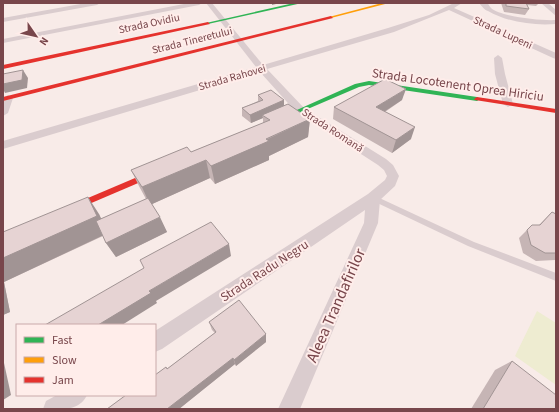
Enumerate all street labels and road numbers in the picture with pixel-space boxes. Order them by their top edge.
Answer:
street label: Strada Ovidiu [117,10,181,37]
street label: Strada Lupeni [471,12,535,53]
street label: Strada Tineretului [150,23,234,58]
street label: Strada Rahovei [197,61,267,94]
street label: Strada Locotenent Oprea Hiriciu [371,64,545,106]
street label: Strada Romană [299,105,366,156]
street label: Strada Radu Negru [217,236,312,306]
street label: Aleea Trandafirilor [301,244,371,366]

